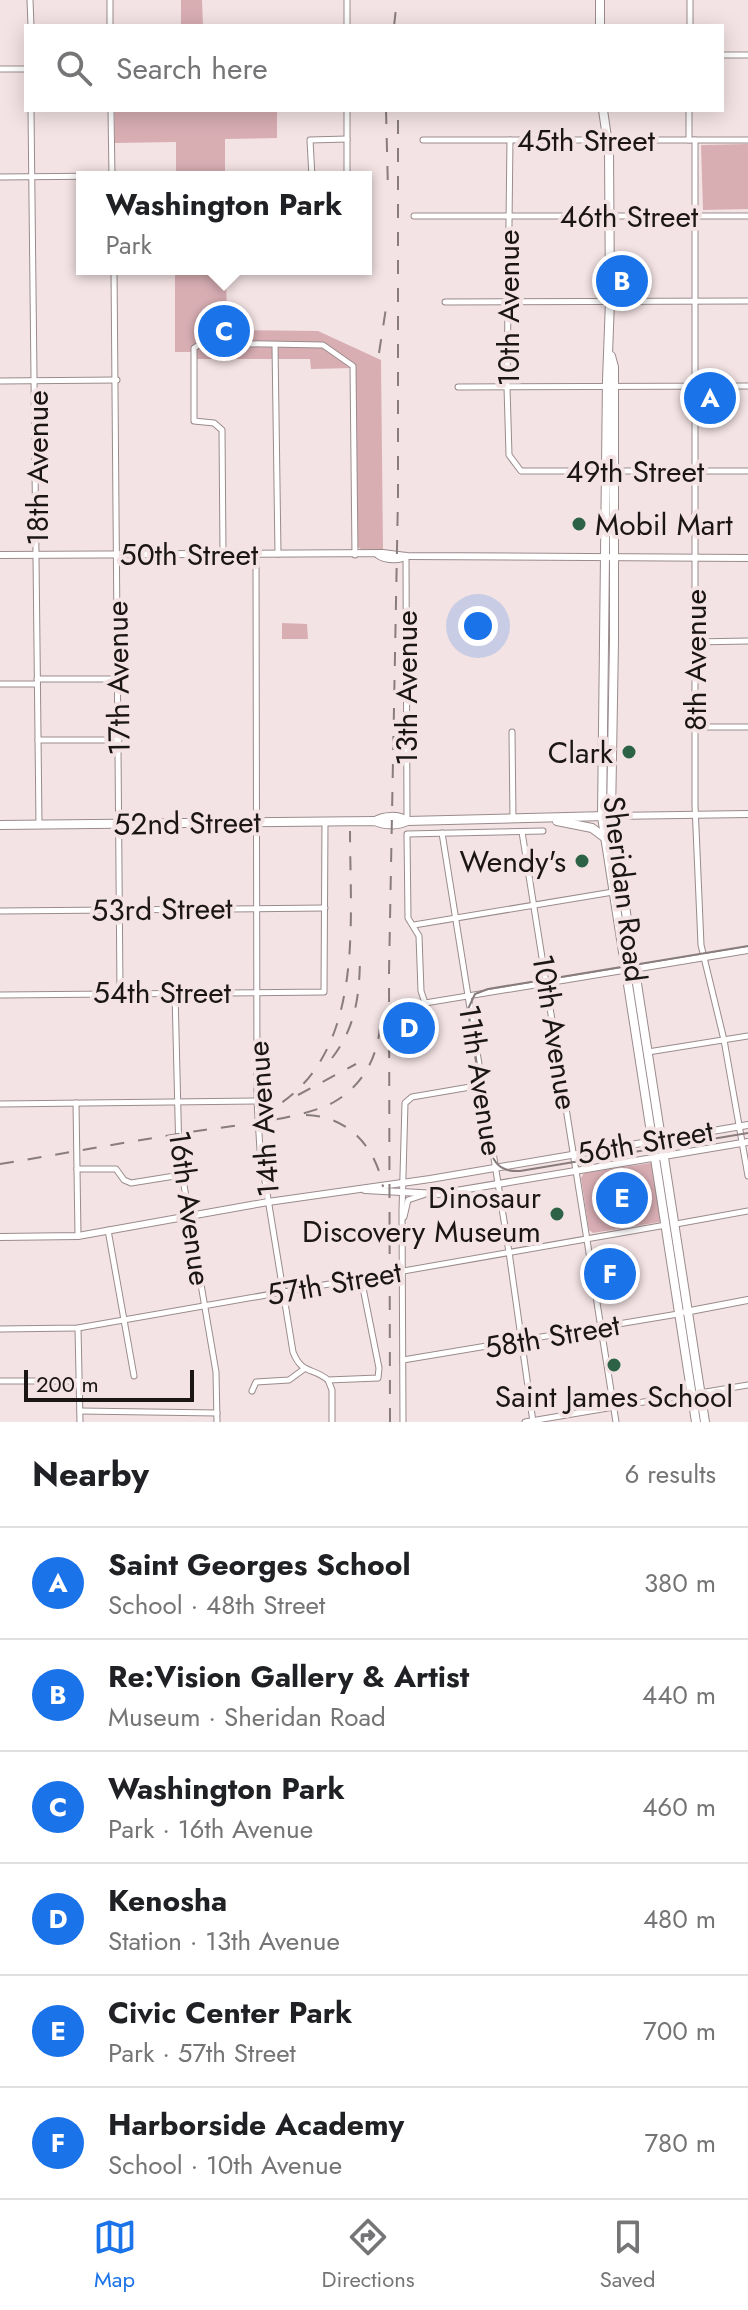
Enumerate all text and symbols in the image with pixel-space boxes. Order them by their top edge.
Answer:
search box [24,24,724,112]
icon: search [52,46,96,90]
text: Search here [116,47,268,90]
street label: 45th Street [517,119,656,162]
popup [76,171,372,275]
text: Washington Park [106,183,342,226]
street label: 46th Street [560,195,699,238]
text: Park [106,226,152,264]
street label: 10th Avenue [487,230,530,386]
pin: B [596,251,648,311]
pin: C [198,301,250,361]
pin: A [684,368,736,428]
street label: 18th Avenue [16,390,59,546]
street label: 49th Street [566,450,705,493]
place label: Mobil Mart [595,503,733,546]
marker: Mobil Mart [570,515,588,533]
street label: 50th Street [120,533,259,576]
street label: 8th Avenue [674,589,717,731]
street label: 17th Avenue [95,600,141,756]
your location [458,606,498,646]
street label: 13th Avenue [385,610,428,766]
place label: Clark [548,731,614,774]
marker: Clark [620,743,638,761]
street label: Sheridan Road [592,794,658,984]
street label: 52nd Street [113,800,262,846]
place label: Wendy's [460,840,566,883]
marker: Wendy's [573,852,591,870]
street label: 53rd Street [91,886,234,932]
street label: 10th Avenue [521,951,589,1113]
street label: 54th Street [93,971,232,1014]
pin: D [383,998,435,1058]
street label: 11th Avenue [448,1001,514,1159]
street label: 14th Avenue [236,1039,290,1199]
street label: 56th Street [573,1109,717,1175]
street label: 16th Avenue [158,1128,222,1288]
pin: E [596,1168,648,1228]
place label: Dinosaur Discovery Museum [302,1176,542,1253]
marker: Dinosaur Discovery Museum [548,1205,566,1223]
pin: F [584,1244,636,1304]
street label: 57th Street [263,1250,406,1316]
street label: 58th Street [481,1303,624,1369]
marker: Saint James School [605,1356,623,1374]
scale bar [24,1366,194,1402]
text: 200 m [36,1368,99,1400]
place label: Saint James School [495,1375,733,1418]
text: Nearby [32,1450,149,1499]
text: 6 results [624,1455,716,1493]
text: Saint Georges School [108,1543,411,1586]
text: A [48,1564,68,1602]
text: 380 m [644,1564,716,1602]
text: School · 48th Street [108,1586,325,1624]
text: Re:Vision Gallery & Artist [108,1655,469,1698]
text: B [49,1676,67,1714]
text: 440 m [642,1676,716,1714]
text: Museum · Sheridan Road [108,1698,386,1736]
text: Washington Park [108,1767,345,1810]
text: C [49,1788,67,1826]
text: 460 m [642,1788,716,1826]
text: Park · 16th Avenue [108,1810,313,1848]
text: Kenosha [108,1879,227,1922]
text: D [48,1900,68,1938]
text: 480 m [643,1900,716,1938]
text: Station · 13th Avenue [108,1922,340,1960]
text: Civic Center Park [108,1991,352,2034]
text: E [50,2012,66,2050]
text: 700 m [643,2012,716,2050]
text: Park · 57th Street [108,2034,296,2072]
text: Harborside Academy [108,2103,404,2146]
text: F [51,2124,65,2162]
text: 780 m [644,2124,716,2162]
text: School · 10th Avenue [108,2146,342,2184]
tab: Map [93,2215,137,2295]
tab: Directions [322,2215,415,2295]
tab: Saved [600,2215,655,2295]

